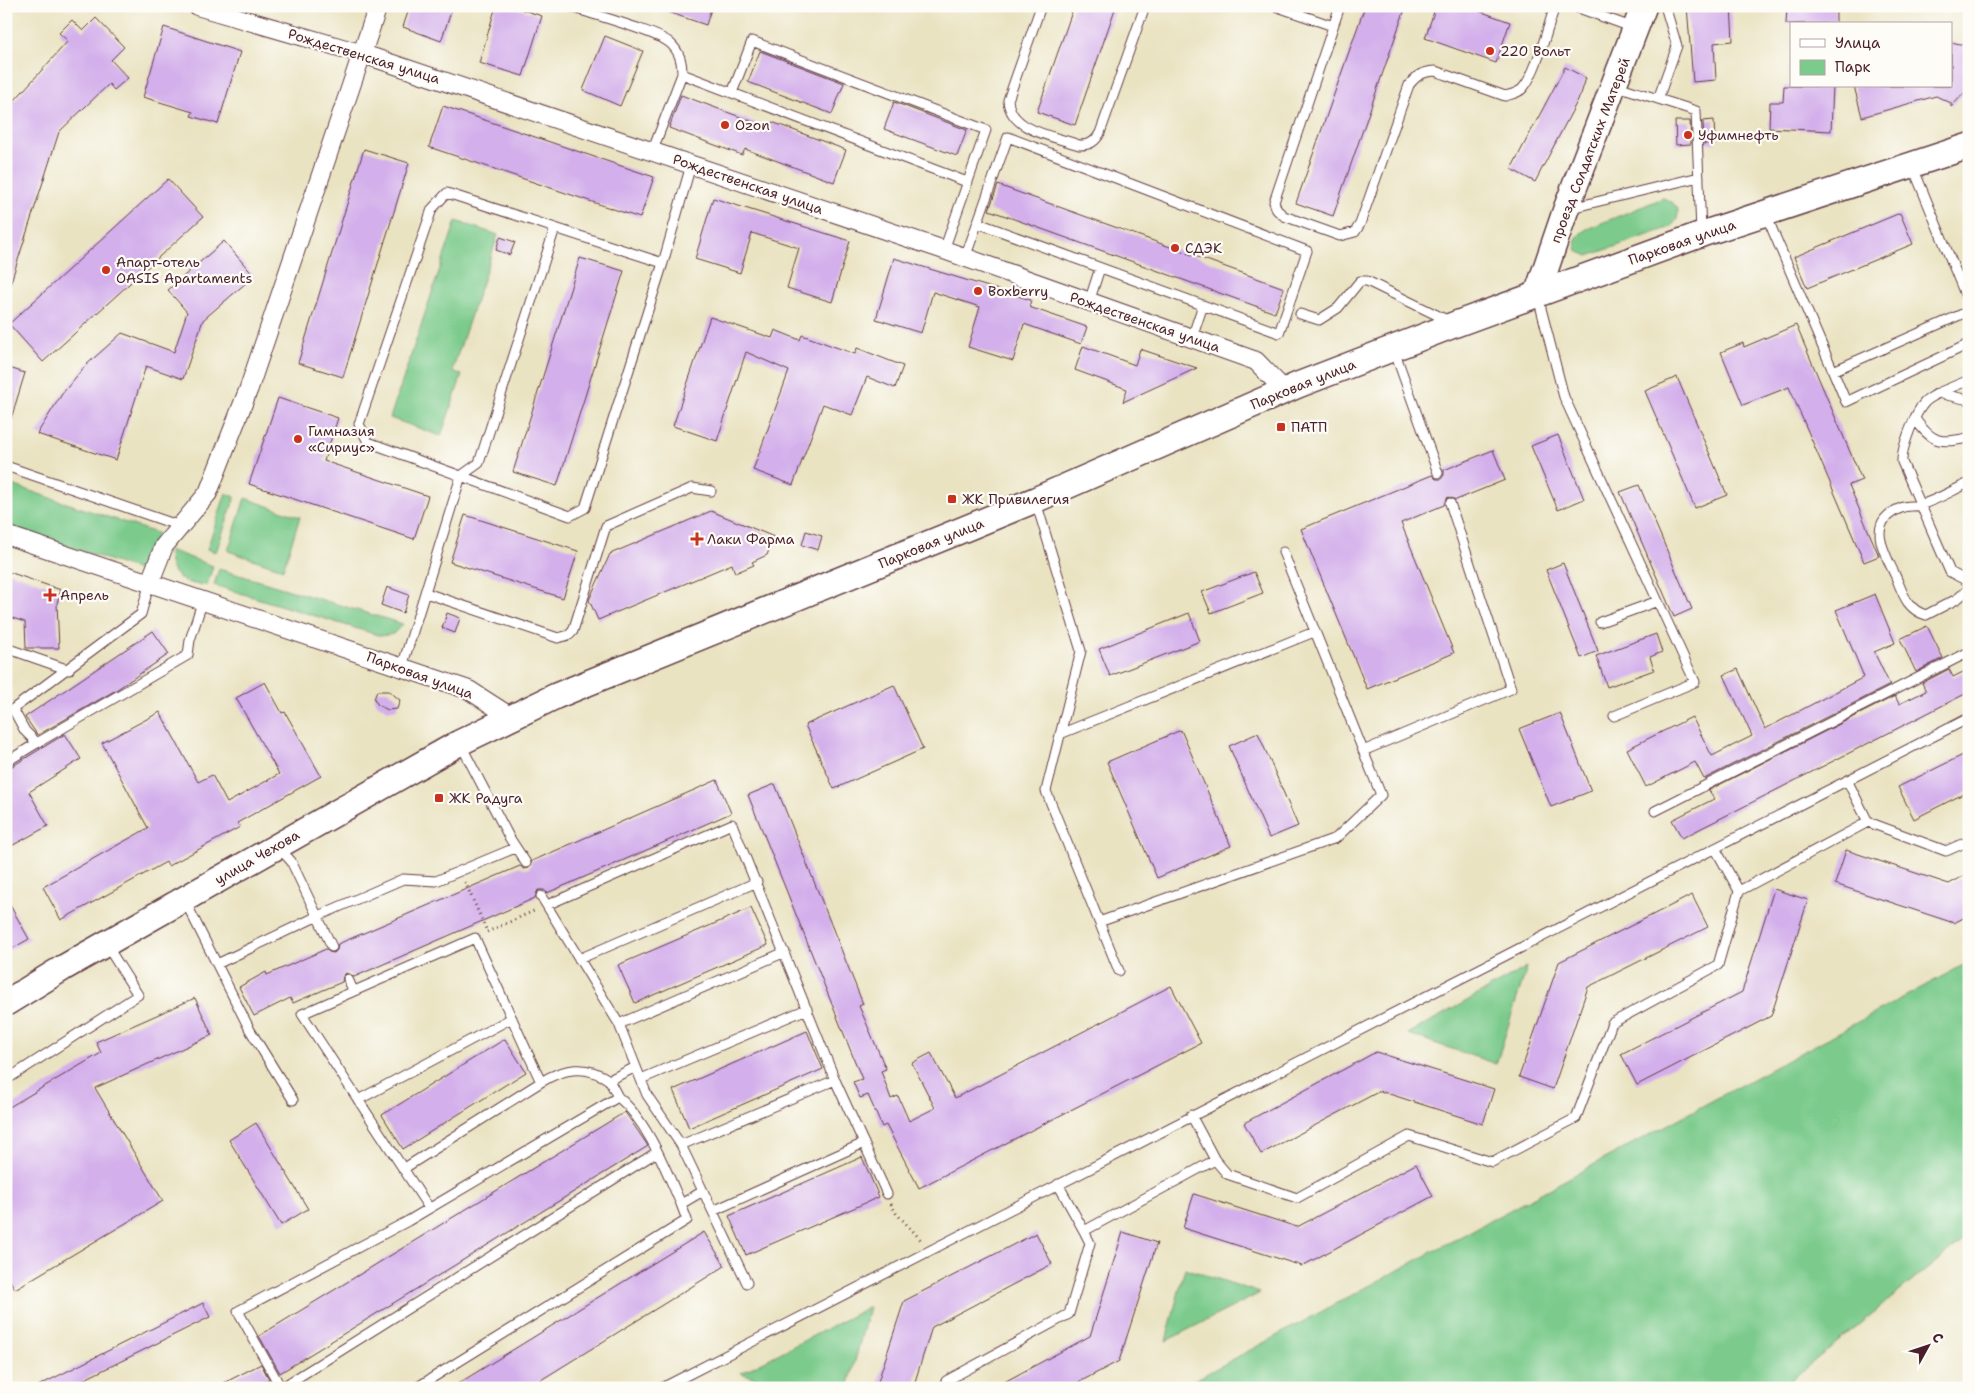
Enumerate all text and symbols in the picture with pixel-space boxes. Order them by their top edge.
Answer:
legend [1790,22,1952,88]
street label: Рождественская улица [286,24,442,88]
text: Улица [1835,33,1881,53]
place label: 220 Вольт [1500,42,1572,60]
marker: 220 Вольт [1484,45,1496,57]
street label: проезд Солдатских Матерей [1546,55,1634,245]
text: Парк [1835,57,1871,77]
place label: Ozon [735,116,770,134]
marker: Ozon [719,119,731,131]
place label: Уфимнефть [1698,126,1779,144]
marker: Уфимнефть [1682,129,1694,141]
street label: Рождественская улица [670,150,826,218]
street label: Парковая улица [1626,215,1738,269]
place label: СДЭК [1185,239,1222,257]
marker: СДЭК [1169,242,1181,254]
place label: Апарт-отель OASIS Apartaments [116,253,253,287]
marker: Апарт-отель OASIS Apartaments [100,264,112,276]
place label: Boxberry [988,282,1048,300]
marker: Boxberry [972,285,984,297]
street label: Рождественская улица [1067,288,1223,356]
street label: Парковая улица [1248,355,1359,413]
place label: ПАТП [1291,418,1327,436]
marker: ПАТП [1275,421,1287,433]
place label: Гимназия «Сириус» [308,422,375,456]
marker: Гимназия «Сириус» [292,433,304,445]
place label: ЖК Привилегия [962,490,1069,508]
marker: ЖК Привилегия [946,493,958,505]
street label: Парковая улица [876,514,987,572]
place label: Лаки Фарма [707,530,795,548]
marker: Лаки Фарма [691,533,703,545]
place label: Апрель [60,586,109,604]
marker: Апрель [44,589,56,601]
street label: Парковая улица [364,647,476,703]
place label: ЖК Радуга [449,789,523,807]
marker: ЖК Радуга [433,792,445,804]
street label: улица Чехова [211,825,303,889]
north arrow [1902,1322,1952,1372]
text: С [1928,1329,1948,1347]

